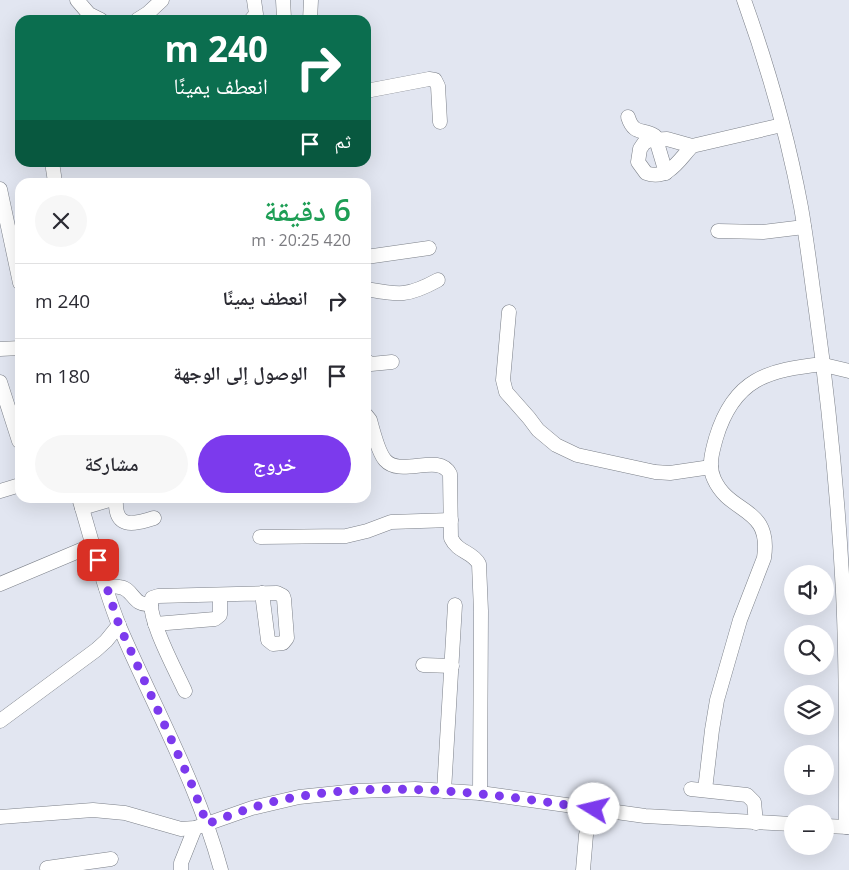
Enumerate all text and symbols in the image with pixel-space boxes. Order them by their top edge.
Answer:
text: 240 m [164,25,268,72]
icon: right [286,35,351,100]
text: انعطف يمينًا [174,70,268,100]
text: ثم [334,128,351,154]
icon: arrive [296,130,324,158]
text: 6 دقيقة [264,189,351,230]
button: close [35,195,87,247]
text: 420 m · 20:25 [251,229,351,251]
text: انعطف يمينًا [222,285,308,311]
icon: right [323,287,351,315]
text: 240 m [35,288,90,314]
text: الوصول إلى الوجهة [173,360,308,386]
icon: arrive [323,362,351,390]
text: 180 m [35,363,90,389]
button: مشاركة [35,435,188,493]
button: خروج [198,435,351,493]
pin [77,539,119,581]
icon: arrive [84,546,112,574]
map controls [784,565,834,855]
button: sound [784,565,834,615]
button: search [784,625,834,675]
button: layers [784,685,834,735]
button: + [784,745,834,795]
position arrow [567,782,619,834]
button: − [784,805,834,855]

